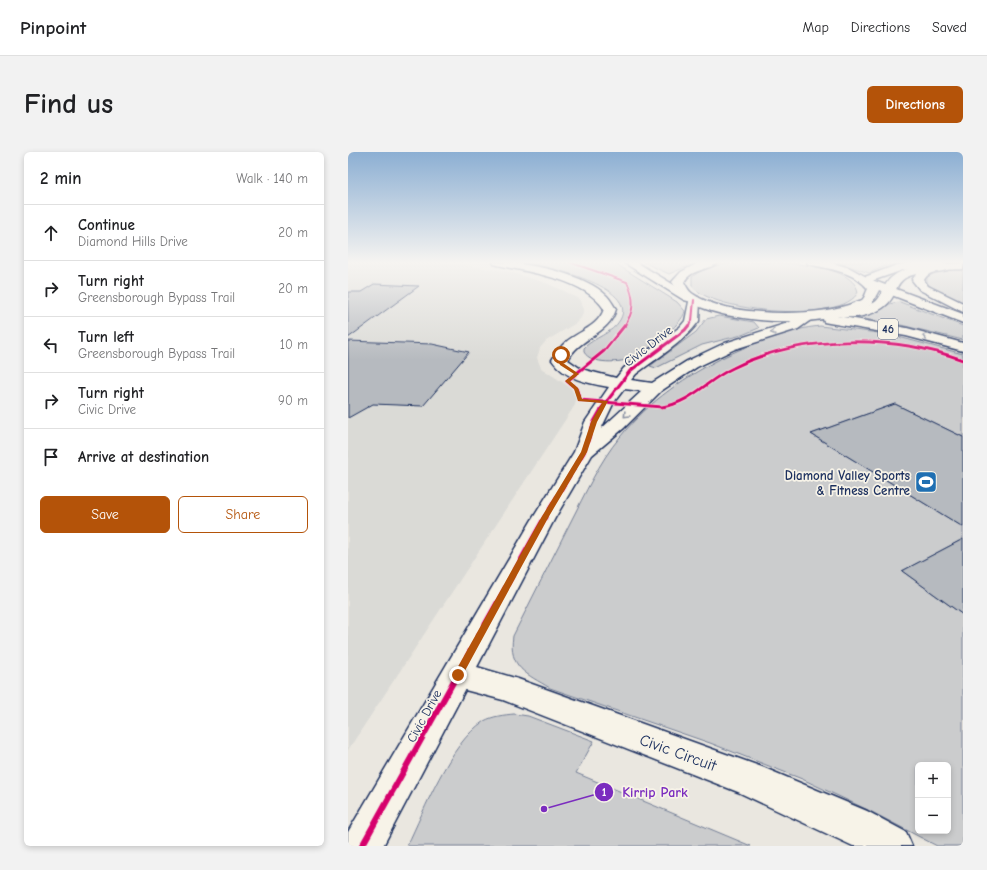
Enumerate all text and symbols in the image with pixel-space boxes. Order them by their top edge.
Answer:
text: Pinpoint [20,17,86,39]
text: Map [802,19,829,36]
text: Directions [851,19,910,36]
text: Saved [932,19,967,36]
button: Directions [867,86,963,123]
text: Find us [24,88,113,120]
text: 2 min [40,169,81,188]
text: Walk · 140 m [236,171,308,186]
text: Continue [78,216,135,234]
icon: ahead [40,222,62,244]
text: 20 m [278,225,308,240]
text: Diamond Hills Drive [78,234,188,249]
text: Turn right [78,272,144,290]
icon: right [40,278,62,300]
text: 20 m [278,281,308,296]
text: Greensborough Bypass Trail [78,290,235,305]
road number: 46 [878,319,898,339]
street label: Civic Drive [621,322,676,370]
one-way arrow [770,327,777,336]
text: Turn left [78,328,134,346]
one-way arrow [922,333,929,341]
icon: left [40,334,62,356]
text: 10 m [280,337,308,352]
text: Greensborough Bypass Trail [78,346,235,361]
route start [552,346,570,364]
text: Turn right [78,384,144,402]
icon: right [40,390,62,412]
text: 90 m [278,393,308,408]
text: Civic Drive [78,402,136,417]
one-way arrow [624,410,631,418]
icon: arrive [40,446,62,468]
text: Arrive at destination [78,448,209,466]
place label: Diamond Valley Sports & Fitness Centre [785,468,911,498]
sports icon: Diamond Valley Sports & Fitness Centre [913,469,939,495]
button: Save [40,496,170,533]
button: Share [178,496,308,533]
route end [449,666,467,684]
street label: Civic Drive [403,687,445,745]
street label: Civic Circuit [637,731,719,775]
map controls [915,762,951,834]
button: + [915,762,951,798]
callout: Kirrip Park [594,779,696,805]
text: Kirrip Park [622,784,688,801]
text: 1 [602,785,607,799]
button: − [915,798,951,834]

